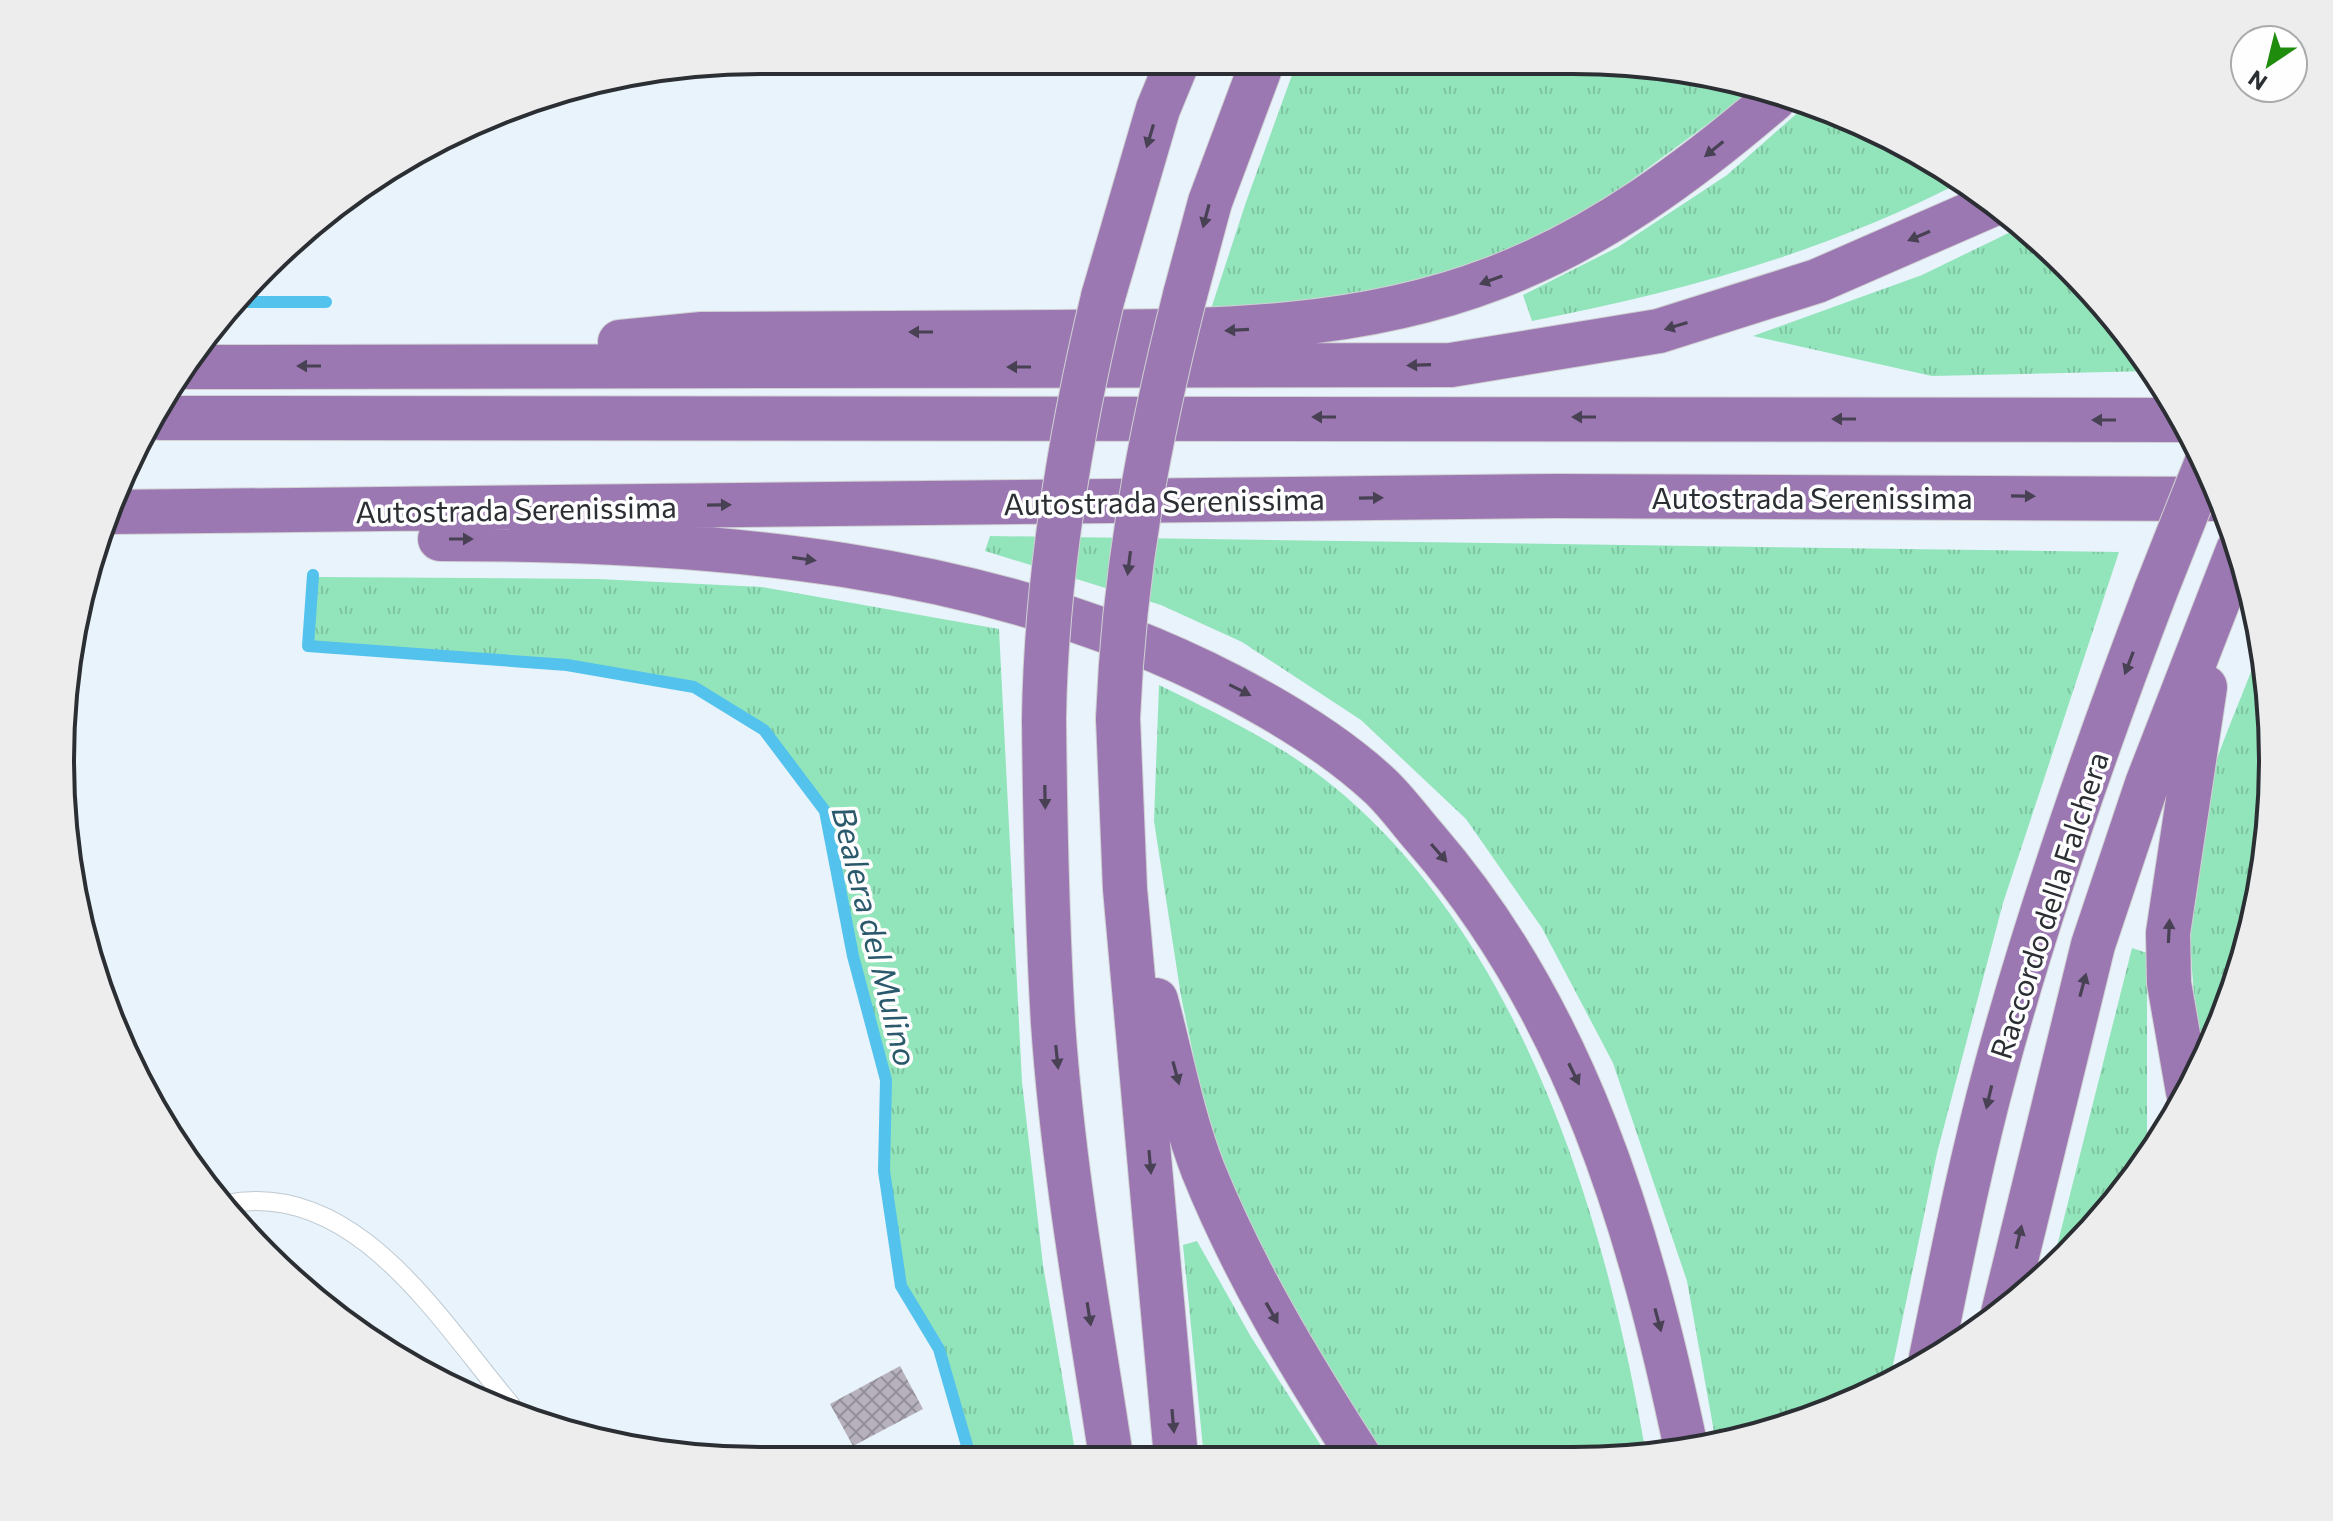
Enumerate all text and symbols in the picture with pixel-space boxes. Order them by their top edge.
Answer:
north arrow [2229,24,2309,104]
text: N [2243,65,2272,97]
one-way arrow [1143,124,1156,148]
one-way arrow [1704,140,1724,157]
one-way arrow [1200,203,1212,228]
one-way arrow [1908,230,1931,243]
one-way arrow [1479,274,1503,286]
one-way arrow [1663,320,1687,333]
one-way arrow [1224,324,1249,337]
one-way arrow [908,326,933,338]
one-way arrow [1406,359,1431,372]
one-way arrow [296,360,321,372]
one-way arrow [1006,361,1031,373]
one-way arrow [1311,411,1336,423]
one-way arrow [1571,411,1596,423]
one-way arrow [1831,412,1856,425]
one-way arrow [2091,414,2116,426]
street label: Autostrada Serenissima [1651,478,1973,515]
street label: Autostrada Serenissima [1003,479,1325,521]
street label: Autostrada Serenissima [355,487,677,529]
one-way arrow [2011,490,2036,503]
one-way arrow [1359,492,1384,504]
one-way arrow [707,499,732,511]
one-way arrow [449,533,474,545]
one-way arrow [1122,551,1135,576]
one-way arrow [791,553,816,566]
one-way arrow [2122,651,2135,675]
one-way arrow [1228,684,1251,697]
street label: Raccordo della Falchera [1981,747,2115,1063]
one-way arrow [1038,785,1051,810]
water label: Bealera del Mulino [824,802,928,1070]
one-way arrow [1430,843,1447,863]
one-way arrow [2163,919,2176,944]
one-way arrow [2077,972,2090,996]
one-way arrow [1050,1044,1063,1069]
one-way arrow [1170,1060,1182,1085]
one-way arrow [1567,1062,1581,1086]
one-way arrow [1982,1084,1995,1109]
one-way arrow [1143,1150,1156,1175]
one-way arrow [2013,1224,2026,1249]
one-way arrow [1083,1302,1096,1327]
one-way arrow [1265,1302,1279,1324]
one-way arrow [1652,1308,1665,1332]
one-way arrow [1167,1409,1180,1434]

